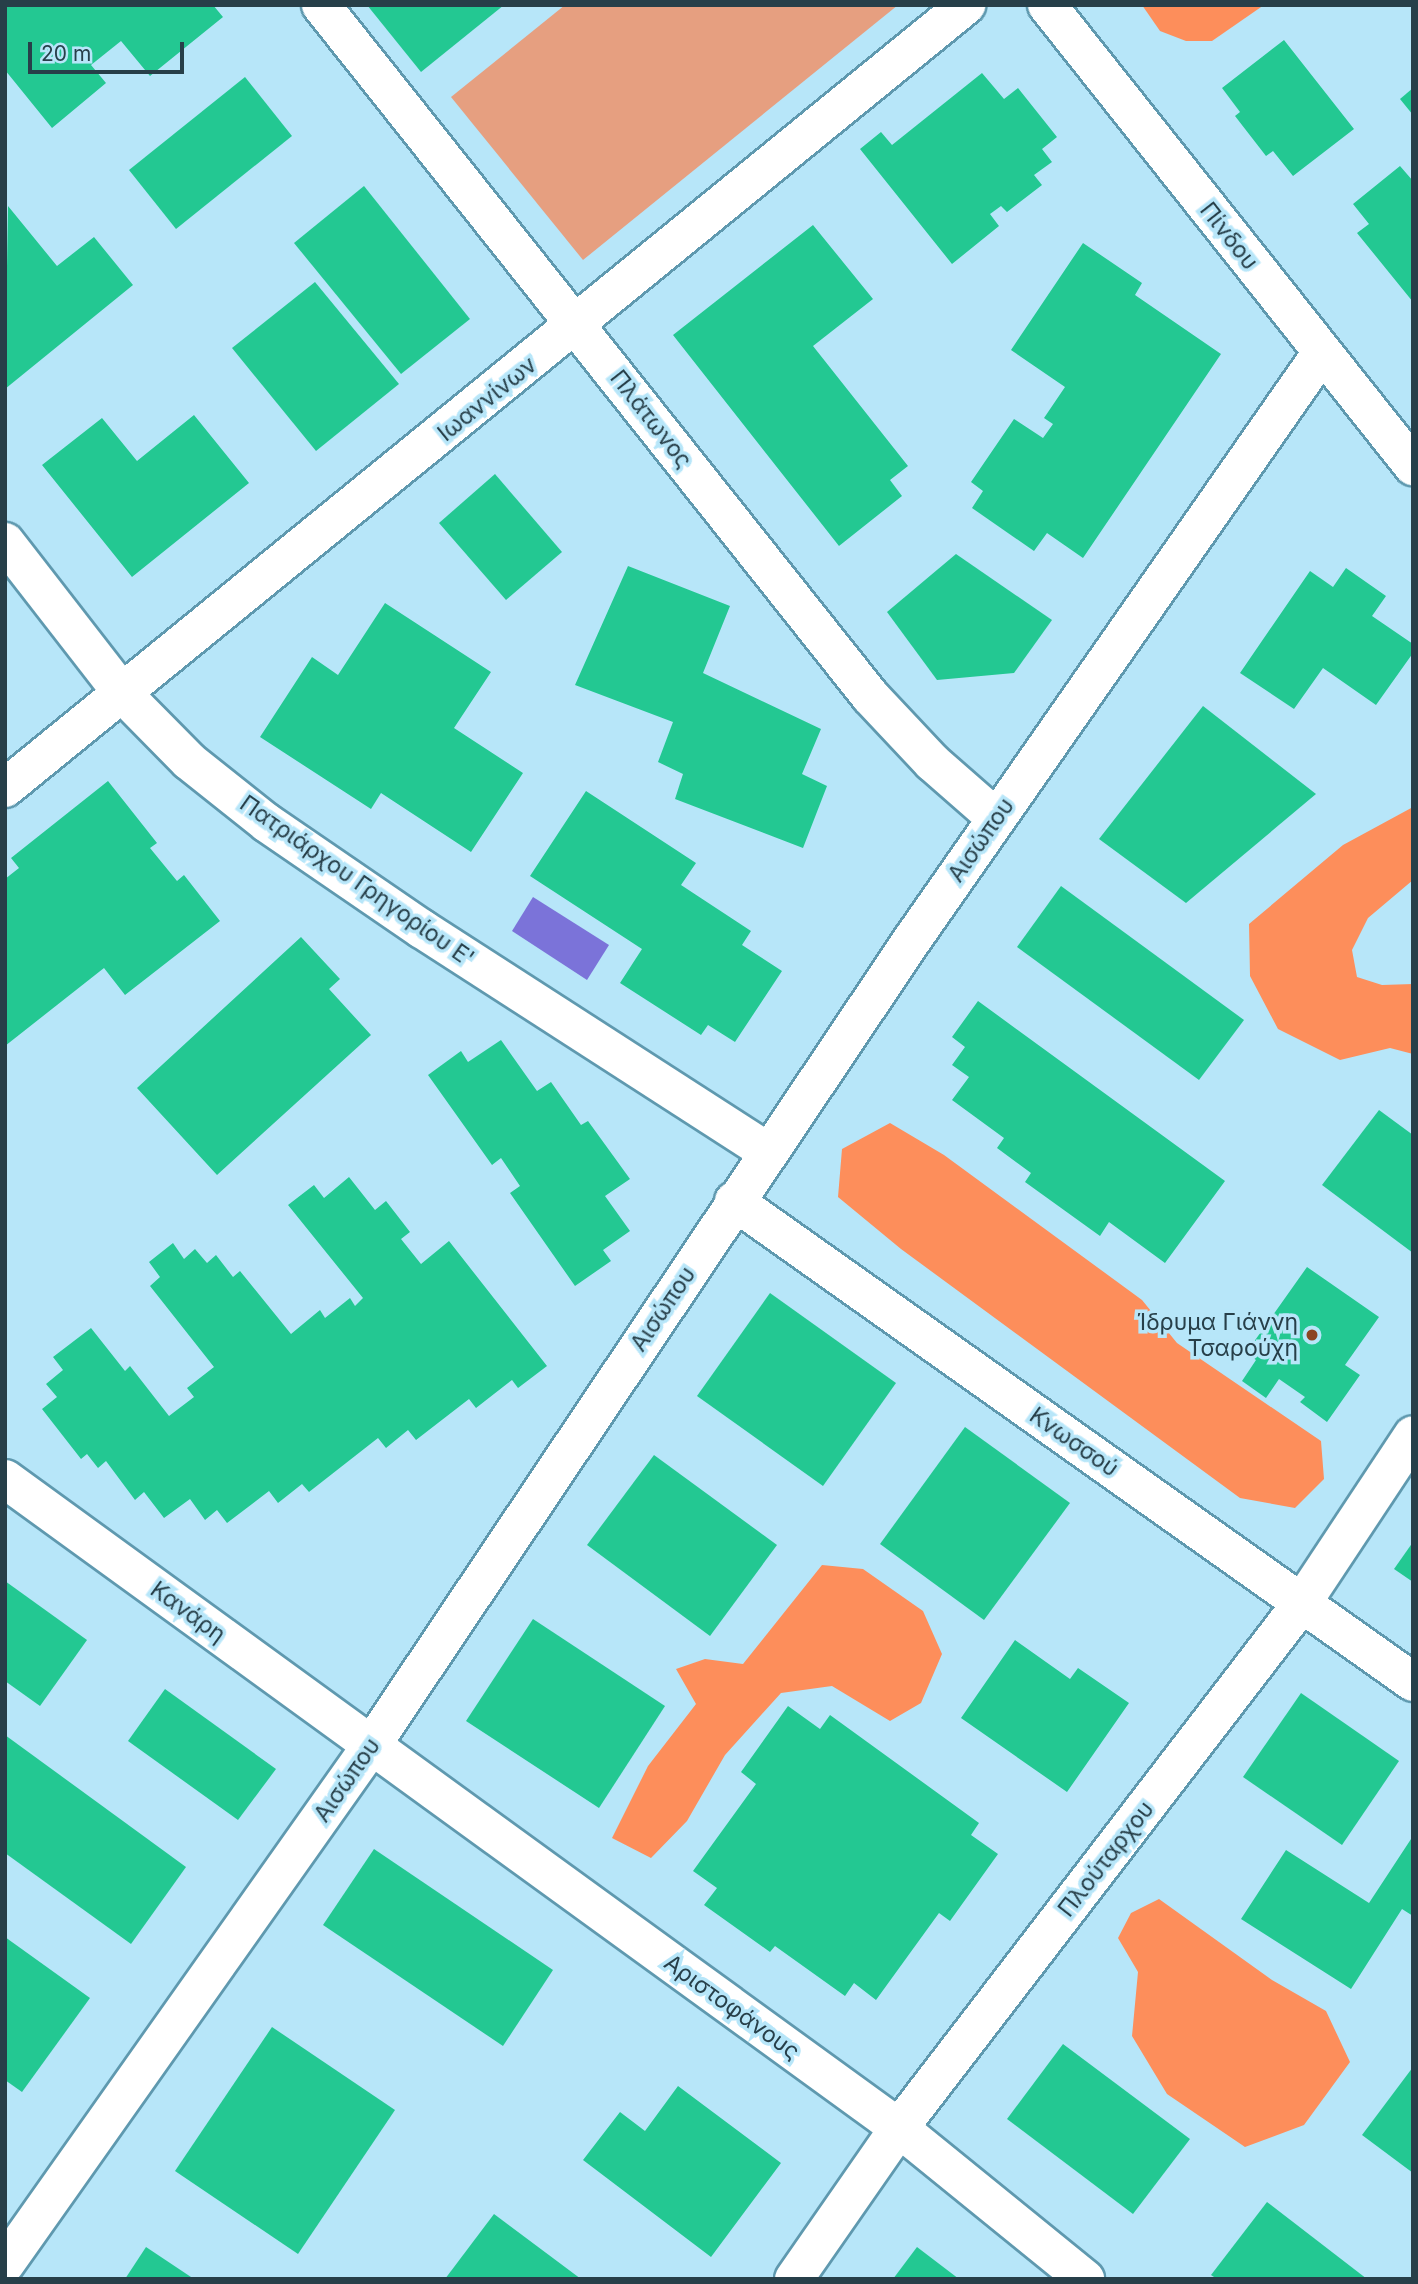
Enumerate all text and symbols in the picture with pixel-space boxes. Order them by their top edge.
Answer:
scale bar [32,28,187,72]
text: 20 m [41,41,91,66]
street label: Πίνδου [1194,197,1264,275]
street label: Ιωαννίνων [432,351,542,447]
street label: Πλάτωνος [604,365,698,473]
street label: Πατριάρχου Γρηγορίου Ε' [235,790,479,972]
street label: Αισώπου [942,793,1020,887]
street label: Αισώπου [625,1261,701,1357]
place label: Ίδρυμα Γιάννη Τσαρούχη [1137,1308,1298,1362]
marker: Ίδρυμα Γιάννη Τσαρούχη [1304,1327,1320,1343]
street label: Κνωσσού [1024,1401,1124,1483]
street label: Κανάρη [145,1576,231,1648]
street label: Αισώπου [308,1733,386,1827]
street label: Πλούταρχου [1052,1796,1160,1922]
street label: Αριστοφάνους [659,1949,805,2065]

